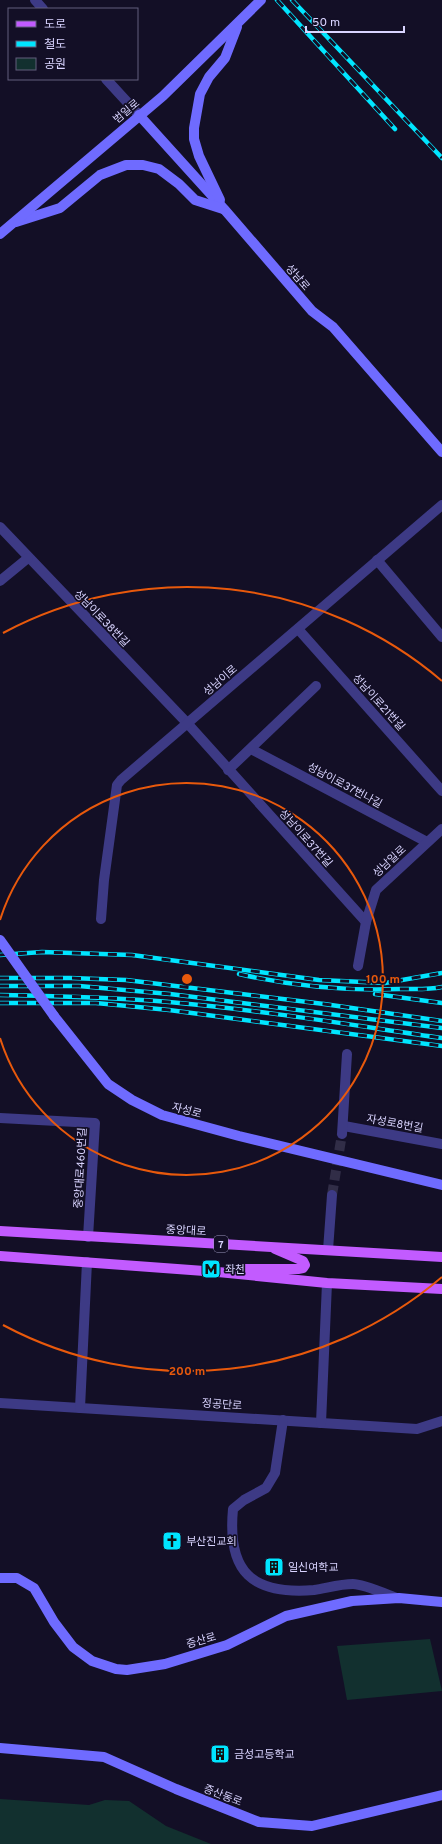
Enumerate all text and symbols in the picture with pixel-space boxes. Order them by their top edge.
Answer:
legend [8,8,138,80]
scale bar [306,8,404,34]
text: 50 m [312,15,340,31]
text: 도로 [44,17,66,33]
text: 철도 [44,37,66,53]
text: 공원 [44,57,66,73]
street label: 범일로 [111,97,143,127]
street label: 성남로 [282,262,312,294]
street label: 성남이로38번길 [71,587,132,650]
street label: 성남이로 [201,662,241,699]
street label: 성남이로21번길 [349,671,407,734]
street label: 성남이로37번나길 [305,760,385,812]
street label: 성남이로37번길 [276,807,335,870]
street label: 성남일로 [370,843,409,881]
centre of rings [180,972,194,986]
text: 100 m [366,972,400,988]
street label: 자성로 [170,1100,203,1122]
street label: 자성로8번길 [365,1112,424,1136]
street label: 중앙대로460번길 [72,1127,90,1209]
street label: 중앙대로 [165,1223,207,1239]
road number: 7 [214,1236,228,1252]
metro station icon: 좌천 [200,1258,222,1280]
place label: 좌천 [225,1263,245,1277]
text: 200 m [169,1364,205,1380]
street label: 정공단로 [201,1397,243,1413]
church icon: 부산진교회 [161,1530,183,1552]
place label: 부산진교회 [186,1535,237,1549]
building icon: 일신여학교 [263,1556,285,1578]
place label: 일신여학교 [288,1561,339,1575]
street label: 증산로 [185,1630,218,1652]
building icon: 금성고등학교 [209,1743,231,1765]
place label: 금성고등학교 [234,1748,295,1762]
street label: 증산동로 [201,1782,244,1810]

